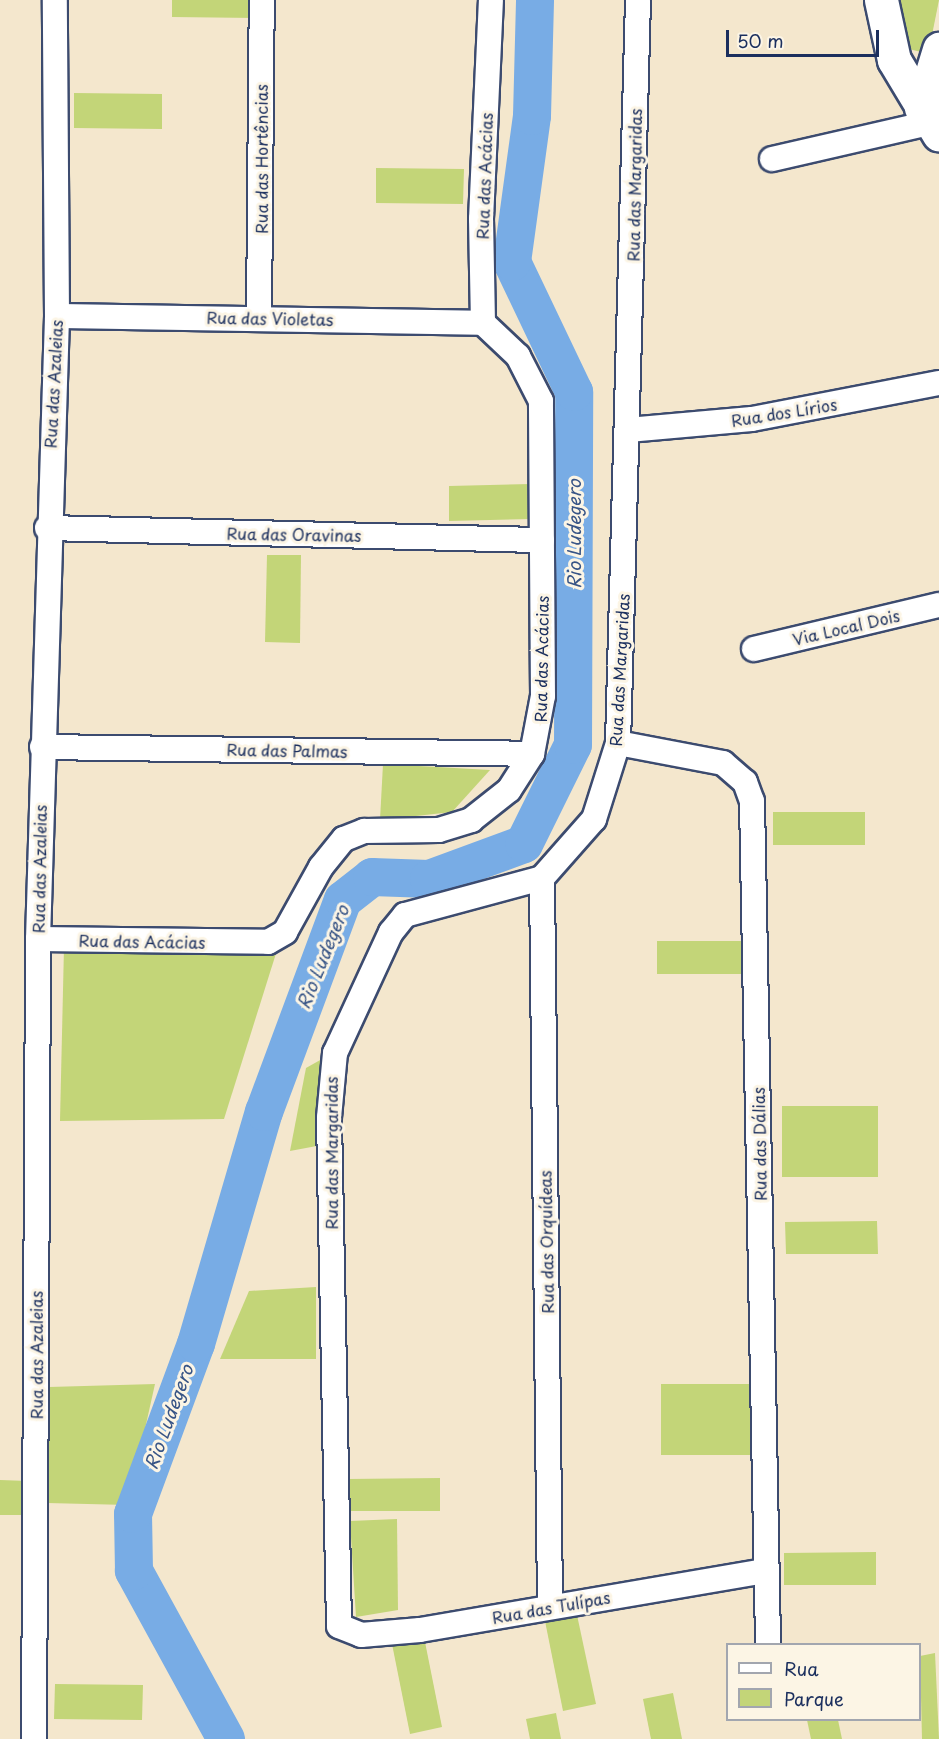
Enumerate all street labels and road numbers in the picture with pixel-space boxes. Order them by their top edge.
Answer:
street label: Rua das Hortências [251,83,271,235]
street label: Rua das Margaridas [623,107,645,263]
street label: Rua das Acácias [472,111,496,241]
street label: Rua das Violetas [206,307,334,329]
street label: Rua das Azaleias [40,318,66,450]
street label: Rua dos Lírios [730,394,838,430]
street label: Rua das Oravinas [226,523,362,545]
street label: Rua das Margaridas [605,592,633,748]
street label: Rua das Acácias [530,594,552,724]
street label: Via Local Dois [791,605,901,649]
street label: Rua das Palmas [225,739,349,761]
street label: Rua das Azaleias [28,803,50,935]
street label: Rua das Acácias [77,930,207,952]
street label: Rua das Margaridas [321,1075,341,1231]
street label: Rua das Dálias [748,1086,770,1202]
street label: Rua das Orquídeas [535,1169,557,1315]
street label: Rua das Azaleias [26,1290,46,1420]
street label: Rua das Tulípas [489,1587,613,1627]

